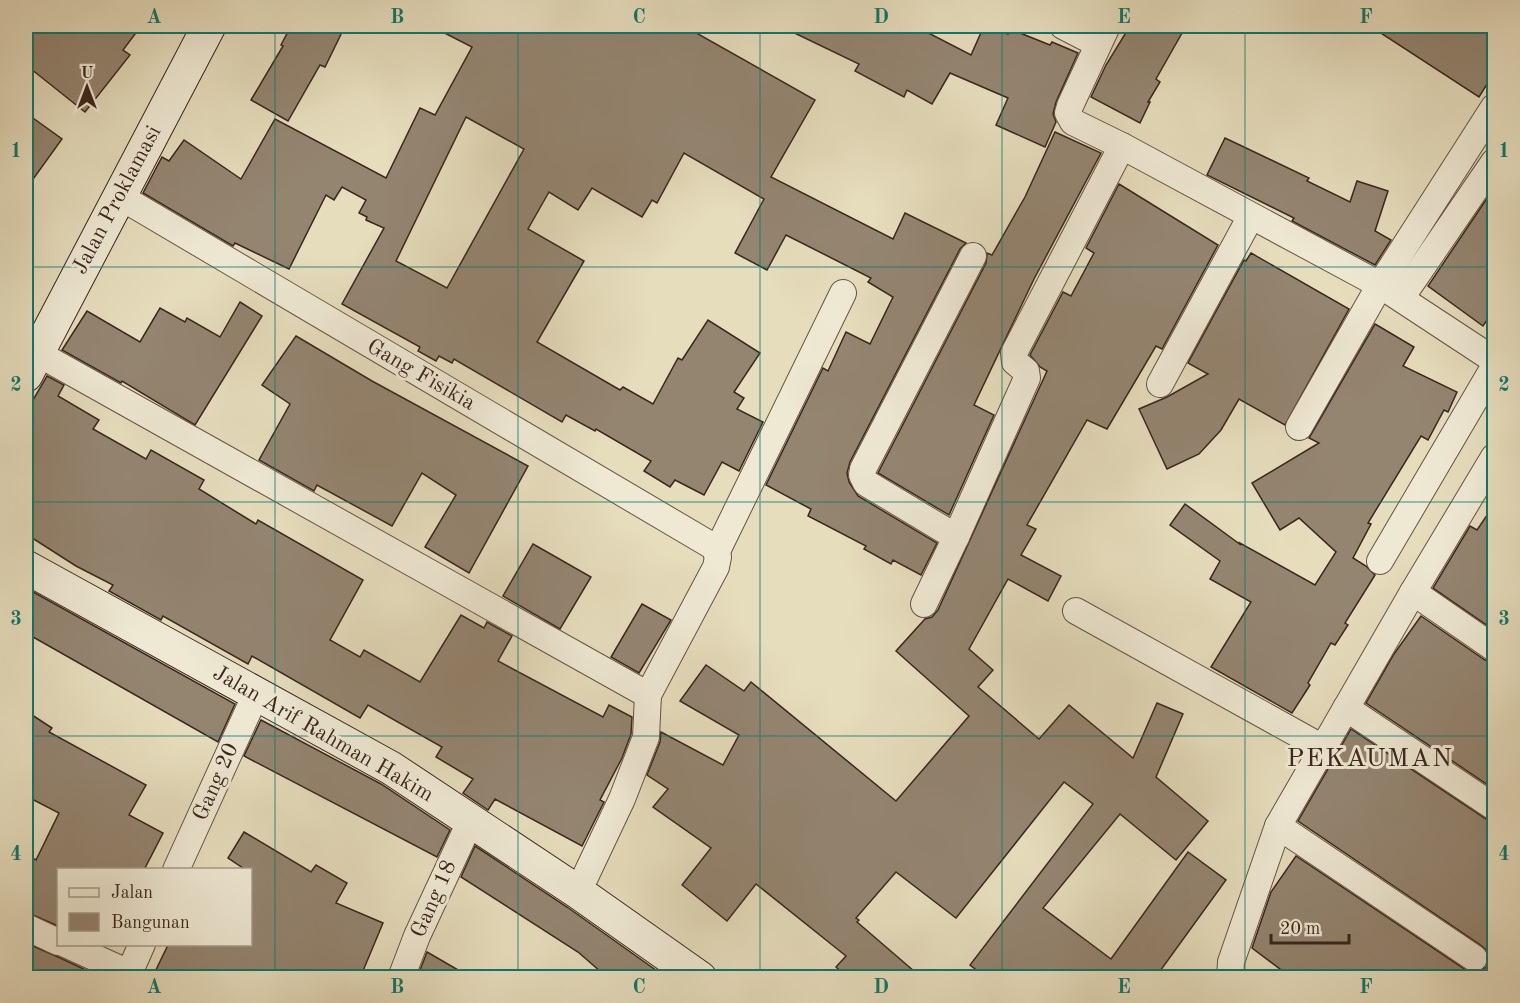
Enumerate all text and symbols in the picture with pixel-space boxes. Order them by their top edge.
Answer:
text: A [146,8,162,28]
text: B [390,8,404,28]
text: C [632,8,646,28]
text: D [873,8,889,28]
text: E [1117,8,1131,28]
text: F [1359,8,1373,28]
north arrow [57,57,117,117]
text: U [81,66,94,82]
street label: Jalan Proklamasi [69,122,165,278]
text: 1 [10,142,22,162]
text: 1 [1498,142,1510,162]
street label: Gang Fisikia [363,335,479,415]
text: 2 [10,376,22,396]
text: 2 [1498,376,1510,396]
text: 3 [10,610,22,630]
text: 3 [1498,610,1510,630]
street label: Jalan Arif Rahman Hakim [209,662,437,806]
street label: Gang 20 [189,740,243,824]
district label: PEKAUMAN [1286,746,1454,772]
text: 4 [10,845,22,865]
text: 4 [1498,845,1510,865]
street label: Gang 18 [407,857,461,941]
legend [57,868,252,946]
text: Jalan [111,884,153,902]
scale bar [1271,907,1349,945]
text: Bangunan [111,914,190,932]
text: 20 m [1280,920,1320,938]
text: A [146,978,162,998]
text: B [390,978,404,998]
text: C [632,978,646,998]
text: D [873,978,889,998]
text: E [1117,978,1131,998]
text: F [1359,978,1373,998]

